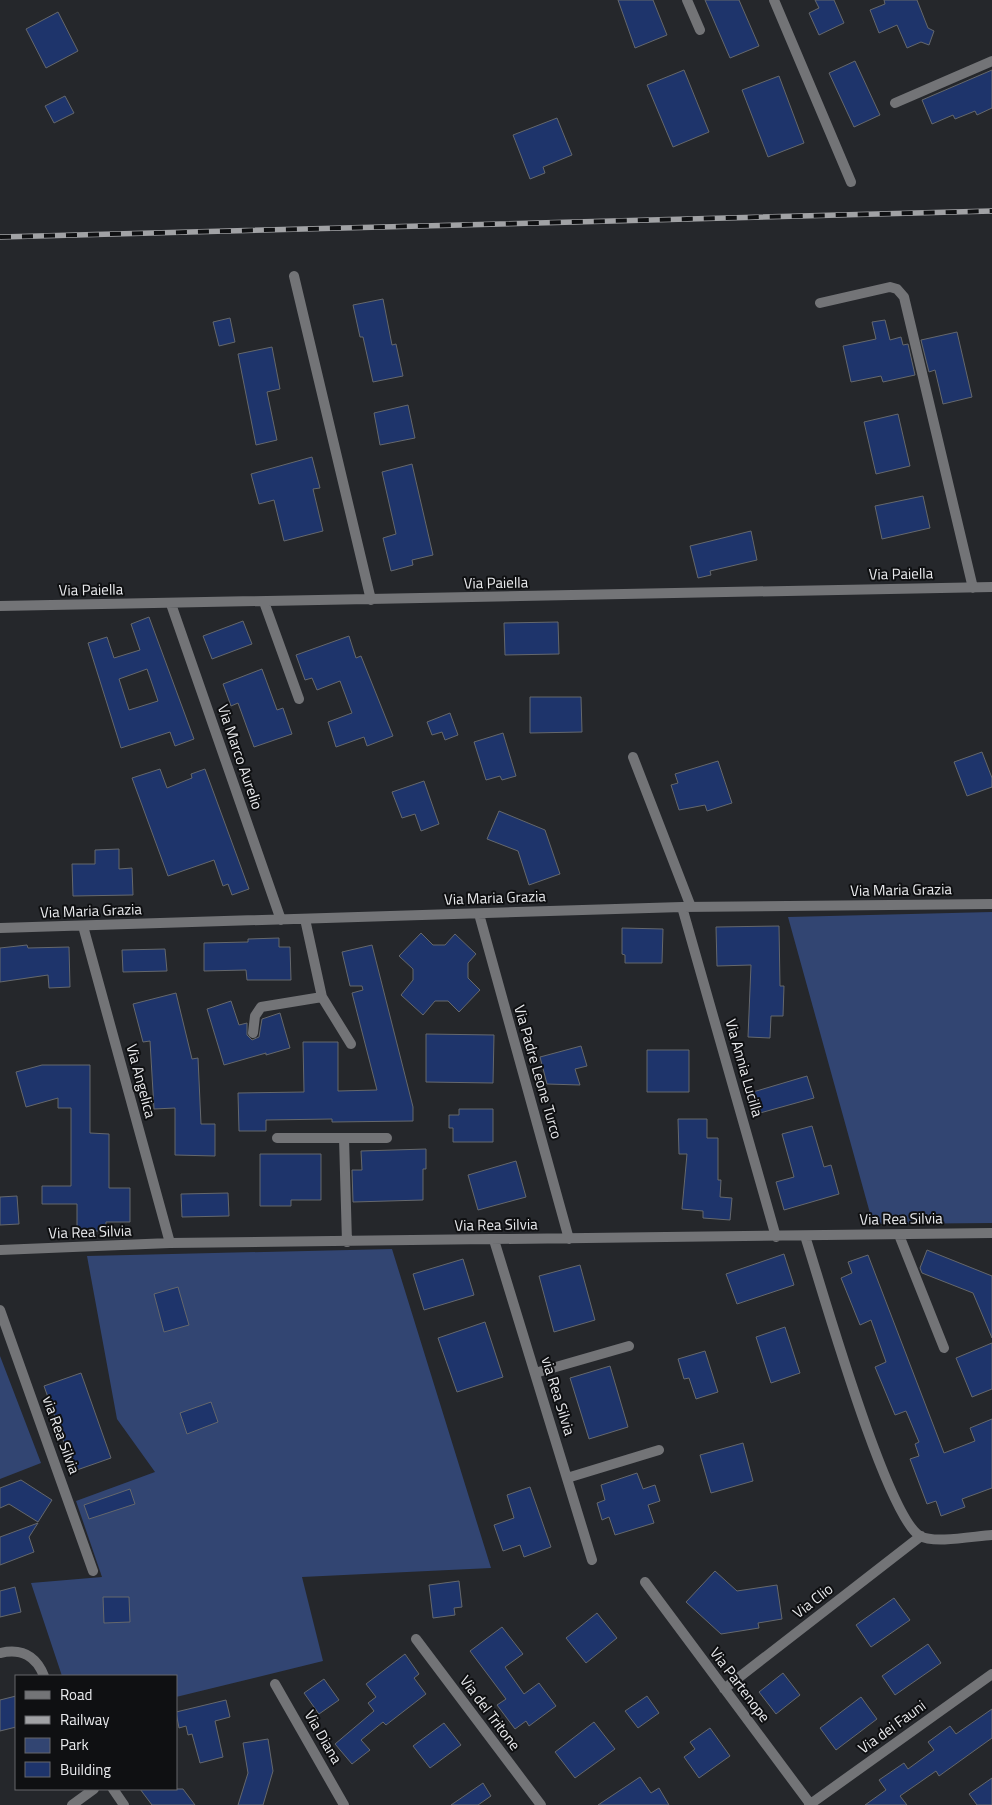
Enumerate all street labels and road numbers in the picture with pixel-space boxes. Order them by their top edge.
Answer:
street label: Via Paiella [869,561,934,586]
street label: Via Paiella [464,570,529,595]
street label: Via Paiella [59,577,124,602]
street label: Via Marco Aurelio [212,701,269,813]
street label: Via Maria Grazia [850,877,953,902]
street label: Via Maria Grazia [444,884,547,911]
street label: Via Maria Grazia [40,897,143,924]
street label: Via Padre Leone Turco [508,1002,569,1142]
street label: Via Annia Lucilla [719,1016,770,1120]
street label: Via Angelica [121,1041,163,1121]
street label: Via Rea Silvia [859,1206,943,1231]
street label: Via Rea Silvia [454,1212,538,1237]
street label: Via Rea Silvia [48,1219,132,1244]
street label: via Rea Silvia [536,1353,582,1439]
street label: via Rea Silvia [37,1393,86,1478]
street label: Via Clio [788,1577,838,1624]
street label: Via Partenope [705,1642,776,1727]
street label: Via del Tritone [454,1670,526,1755]
street label: Via dei Fauni [853,1694,930,1759]
street label: Via Diana [299,1705,348,1768]

